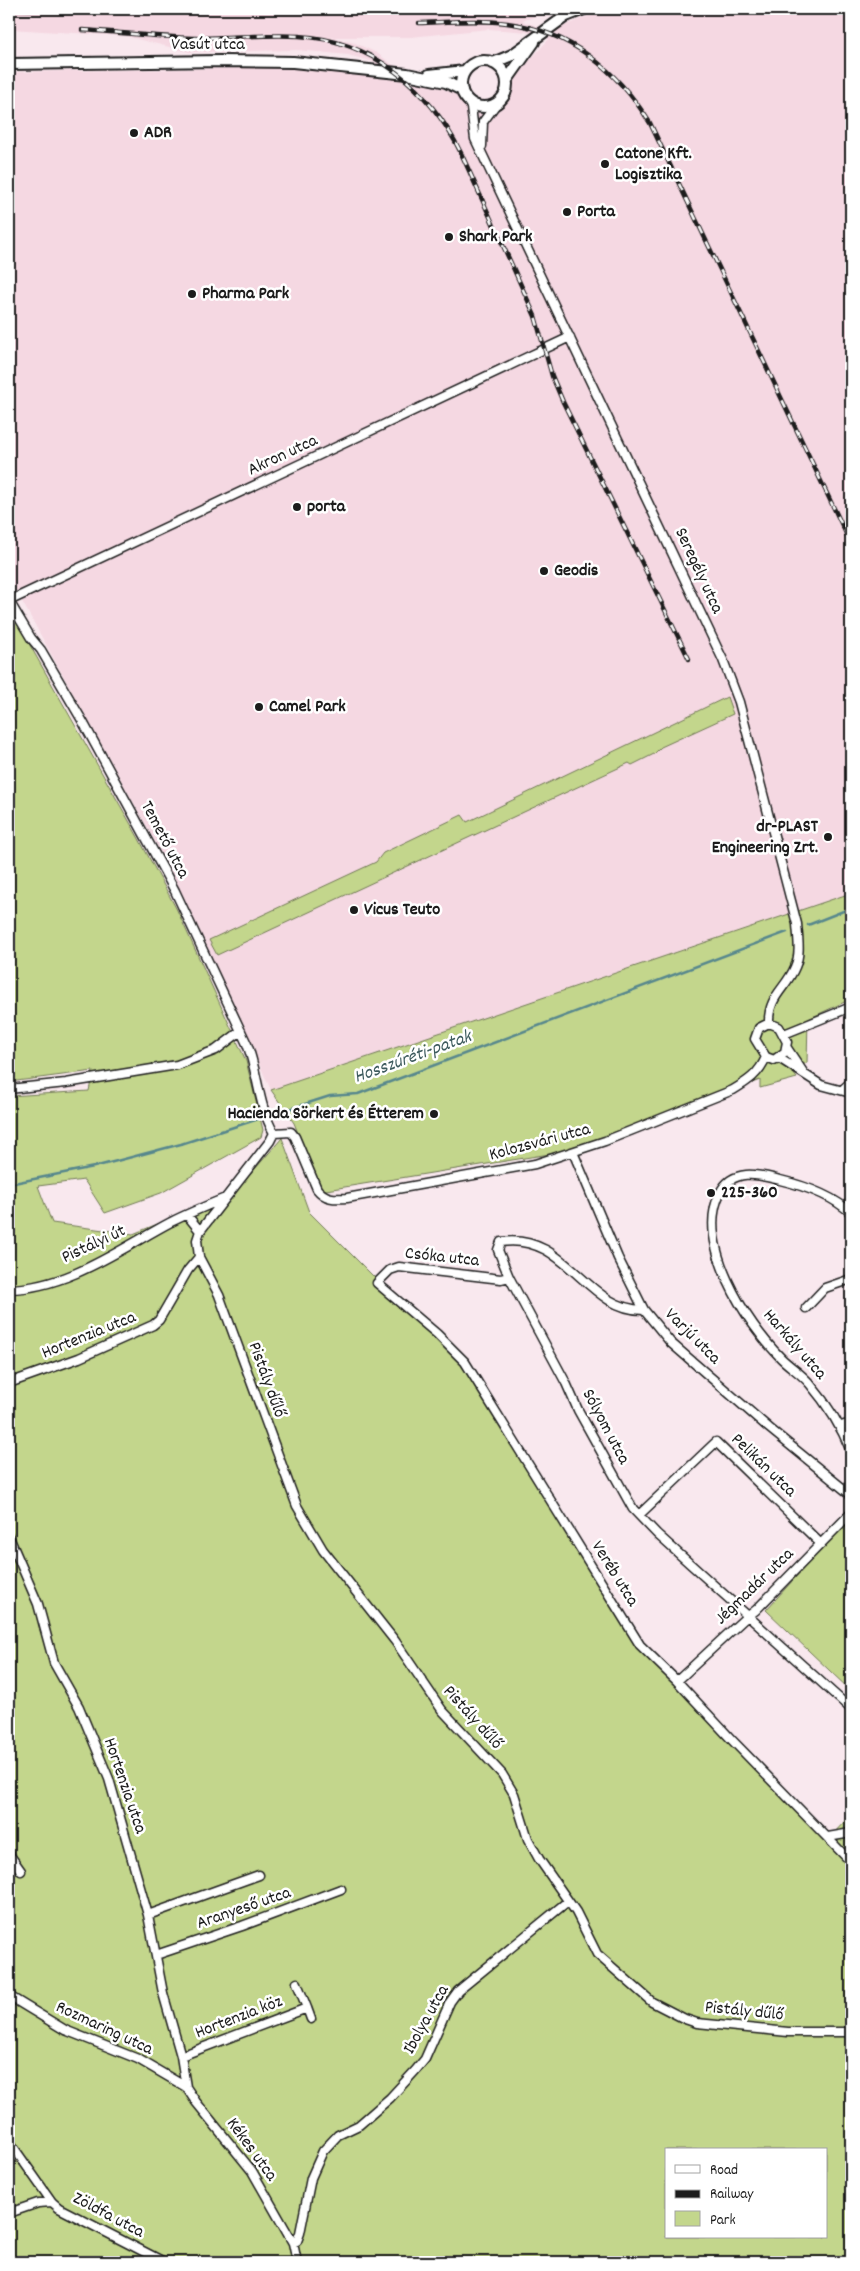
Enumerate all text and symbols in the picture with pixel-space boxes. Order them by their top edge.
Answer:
street label: Vasút utca [171,33,245,58]
place label: ADR [144,121,172,146]
marker: ADR [128,127,140,139]
place label: Catone Kft. Logisztika [615,142,692,188]
marker: Catone Kft. Logisztika [599,158,611,170]
place label: Porta [577,200,616,225]
marker: Porta [561,206,573,218]
place label: Shark Park [459,225,533,250]
marker: Shark Park [443,231,455,243]
place label: Pharma Park [202,282,290,307]
marker: Pharma Park [186,288,198,300]
street label: Akron utca [244,429,323,483]
place label: porta [307,495,346,520]
marker: porta [291,501,303,513]
street label: Seregély utca [667,524,729,618]
place label: Geodis [554,559,599,584]
marker: Geodis [538,565,550,577]
place label: Camel Park [269,695,346,720]
marker: Camel Park [253,701,265,713]
street label: Temető utca [133,797,195,884]
place label: dr-PLAST Engineering Zrt. [712,815,819,861]
marker: dr-PLAST Engineering Zrt. [822,831,834,843]
place label: Vicus Teuto [364,898,440,923]
marker: Vicus Teuto [348,904,360,916]
water label: Hosszúréti-patak [350,1023,478,1092]
place label: Hacienda Sörkert és Étterem [227,1102,424,1127]
marker: Hacienda Sörkert és Étterem [428,1108,440,1120]
street label: Kolozsvári utca [487,1117,594,1168]
place label: 225-360 [721,1181,778,1206]
marker: 225-360 [705,1187,717,1199]
street label: Pistályi út [58,1219,130,1271]
street label: Csóka utca [404,1242,481,1274]
street label: Varjú utca [658,1303,726,1371]
street label: Harkály utca [756,1304,832,1386]
street label: Hortenzia utca [38,1306,140,1366]
street label: Pistály dűlő [241,1339,292,1422]
street label: Sólyom utca [575,1385,636,1470]
street label: Pelikán utca [725,1428,802,1504]
street label: Veréb utca [584,1536,644,1612]
street label: Jégmadár utca [710,1542,801,1631]
street label: Pistály dűlő [436,1680,508,1756]
street label: Hortenzia utca [96,1735,152,1838]
street label: Aranyeső utca [193,1881,295,1937]
street label: Ibolya utca [398,1980,457,2059]
street label: Hortenzia köz [192,1990,286,2046]
street label: Pistály dűlő [703,1995,786,2029]
street label: Rozmaring utca [51,1996,157,2063]
street label: Kékes utca [219,2113,283,2187]
legend [665,2148,828,2238]
text: Road [710,2160,738,2182]
text: Railway [710,2184,754,2206]
street label: Zöldfa utca [68,2187,149,2246]
text: Park [710,2210,736,2232]

